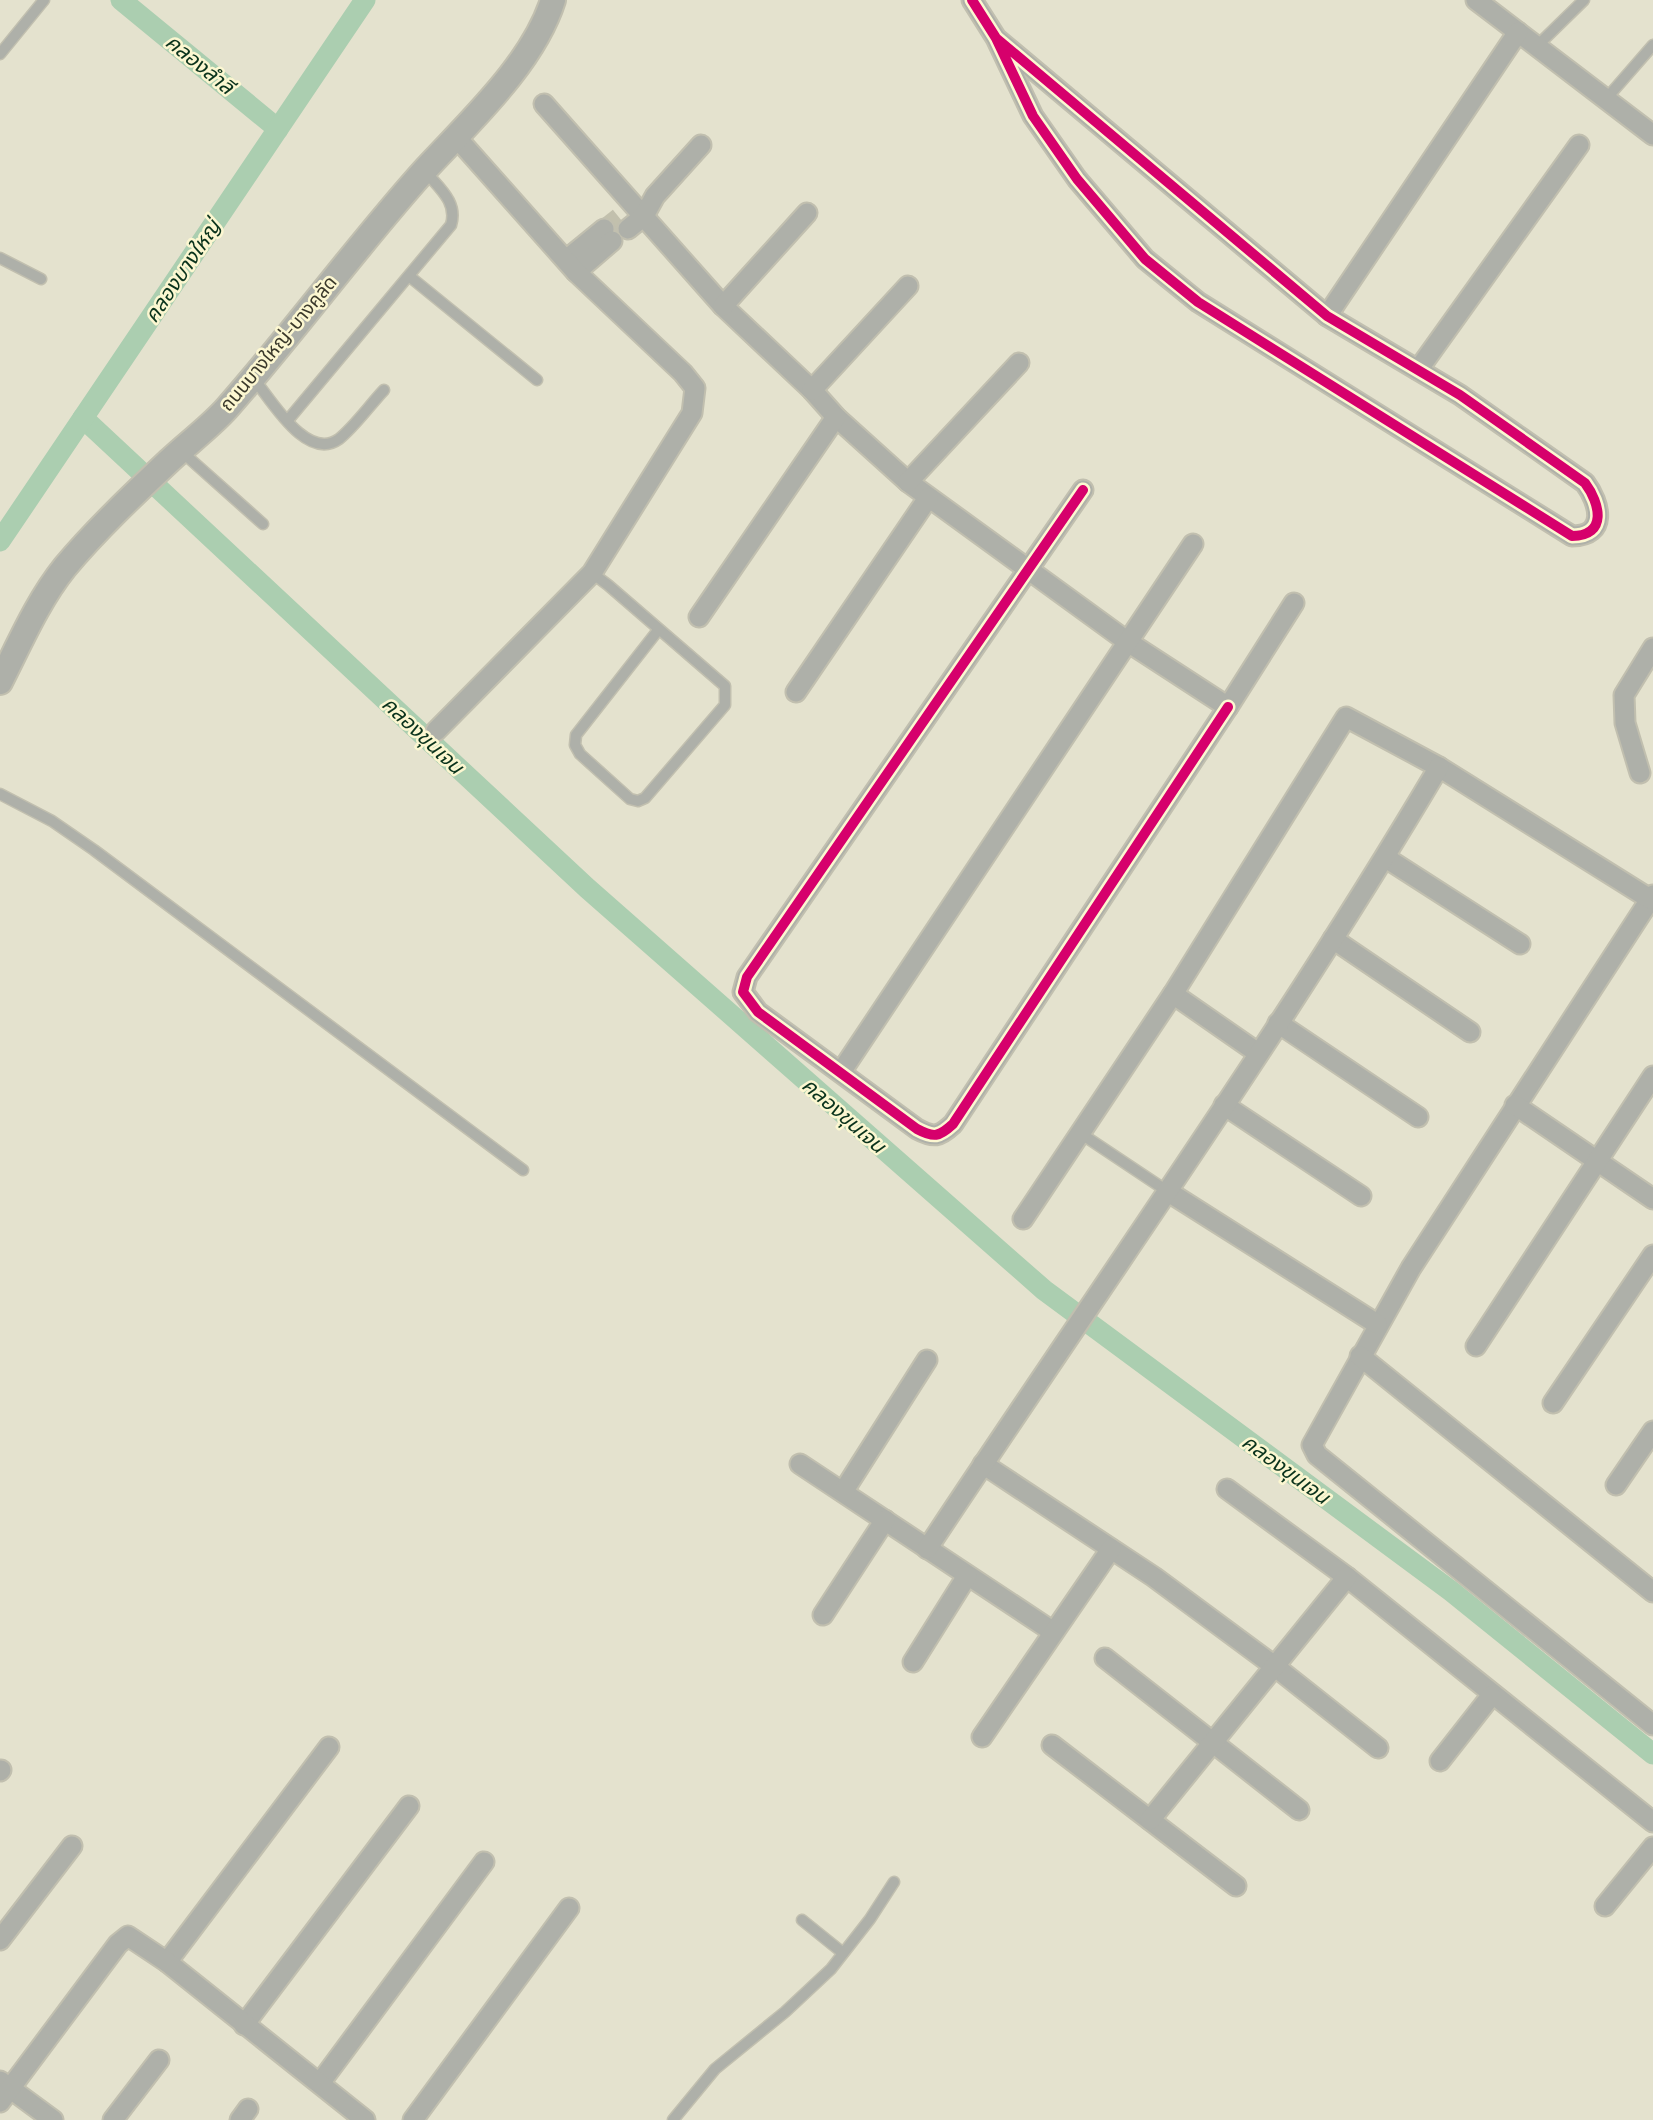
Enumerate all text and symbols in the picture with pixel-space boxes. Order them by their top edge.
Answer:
water label: คลองลำลี [161,29,241,101]
water label: คลองบางใหญ่ [139,213,227,327]
street label: ถนนบางใหญ่-บางคูลัด [215,271,342,416]
water label: คลองขุนเจน [376,691,470,780]
water label: คลองขุนเจน [797,1072,892,1159]
water label: คลองขุนเจน [1237,1429,1336,1511]

